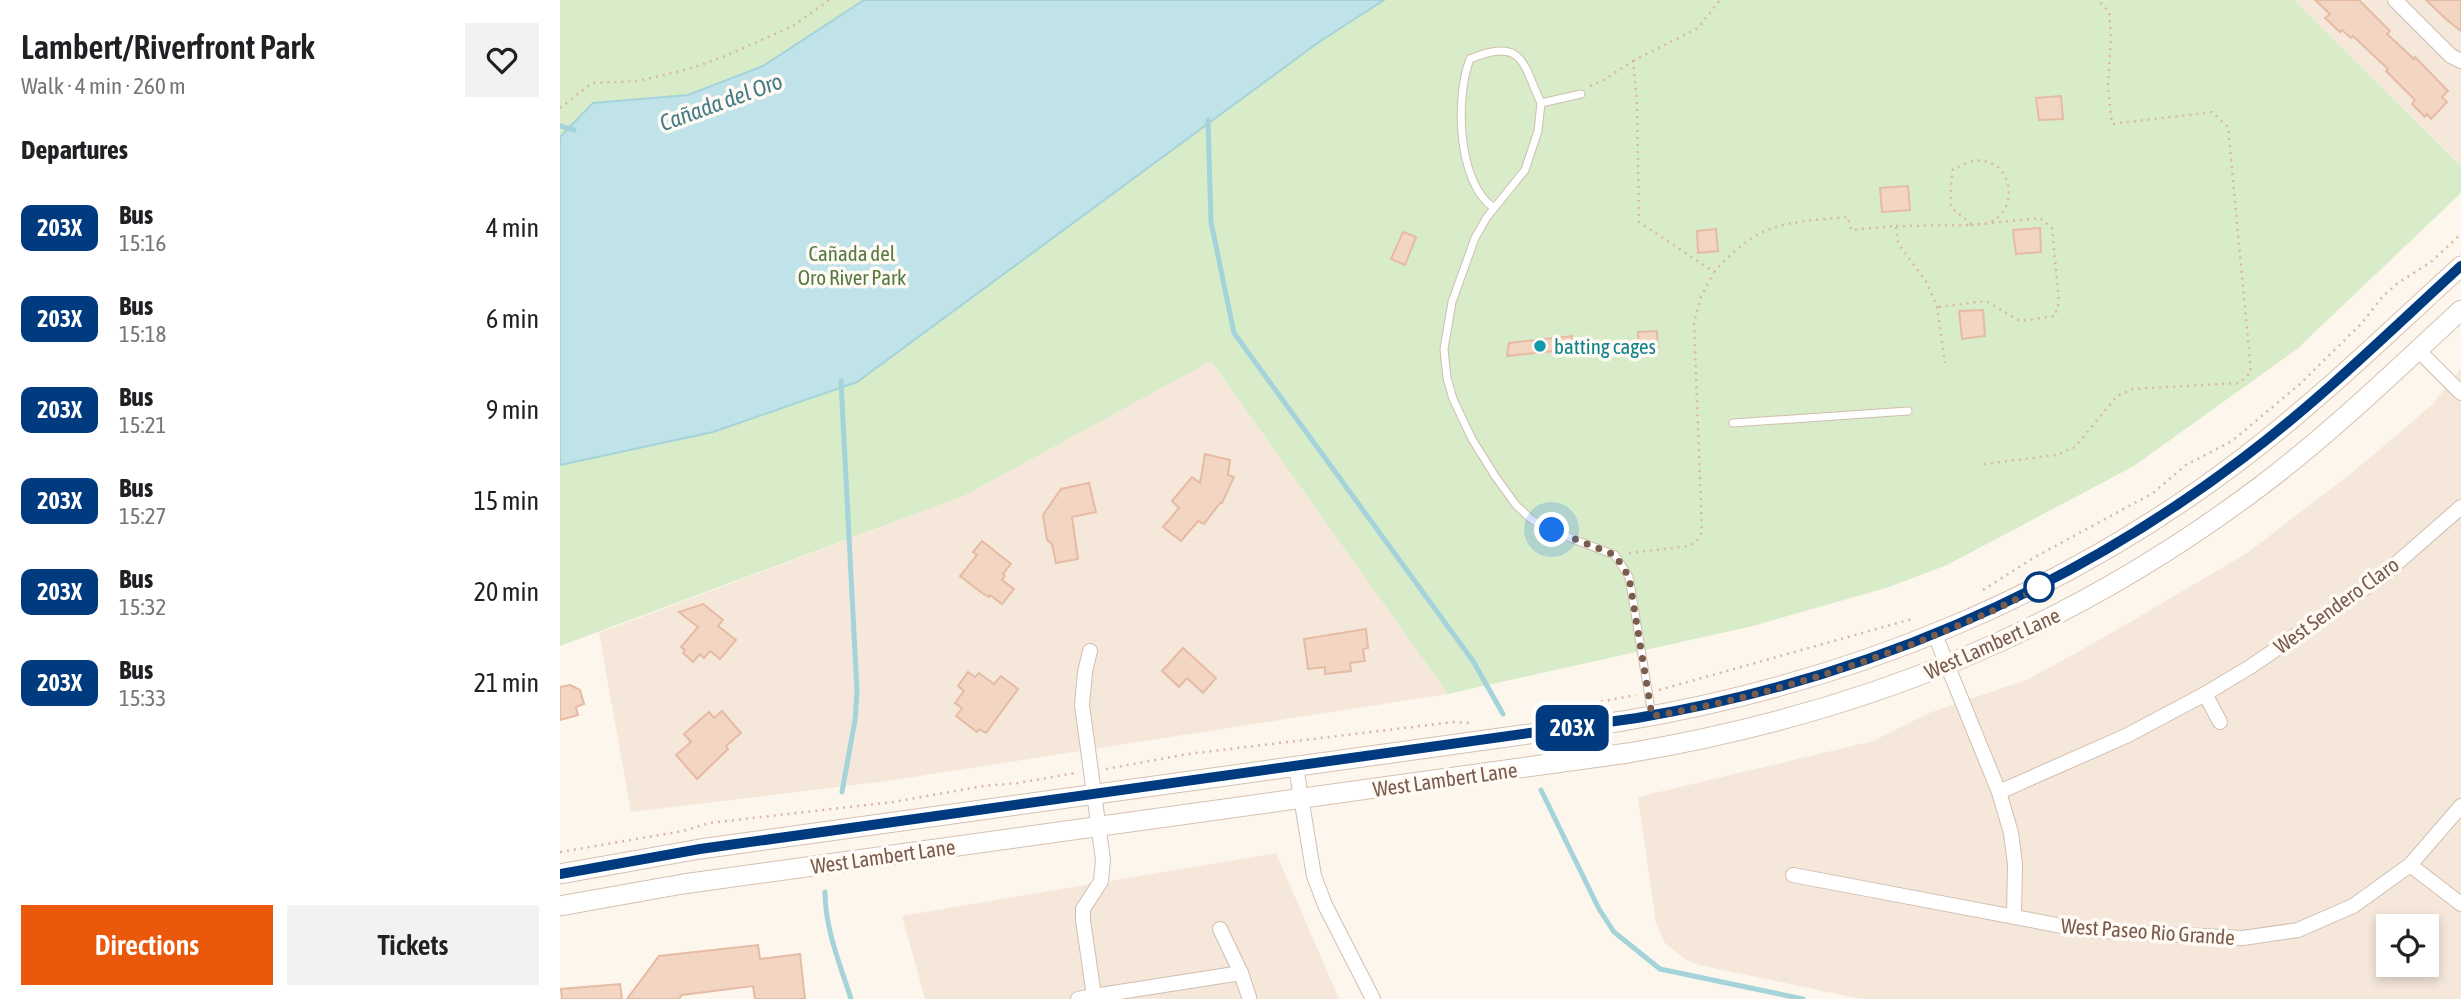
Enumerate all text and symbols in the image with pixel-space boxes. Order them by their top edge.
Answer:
button: heart [465,23,539,97]
text: Lambert/Riverfront Park [21,28,315,66]
water label: Cañada del Oro [656,68,786,136]
text: Walk · 4 min · 260 m [21,73,185,99]
text: Departures [21,135,128,165]
text: Bus [119,200,153,230]
text: 4 min [486,213,539,243]
text: 203X [37,214,82,241]
text: 15:16 [119,230,166,256]
park label: Cañada del Oro River Park [798,241,906,289]
text: Bus [119,291,153,321]
text: 6 min [486,304,539,334]
text: 203X [37,305,82,332]
text: 15:18 [119,321,166,347]
place label: batting cages [1554,334,1656,358]
marker: batting cages [1532,338,1548,354]
text: Bus [119,382,153,412]
text: 9 min [486,395,539,425]
text: 203X [37,396,82,423]
text: 15:21 [119,412,166,438]
text: Bus [119,473,153,503]
text: 15 min [474,486,539,516]
text: 203X [37,487,82,514]
text: 15:27 [119,503,166,529]
your location [1534,512,1569,547]
street label: West Sendero Claro [2269,552,2403,658]
text: Bus [119,564,153,594]
unlabelled marker [2024,572,2054,602]
text: 20 min [474,577,539,607]
text: 203X [37,578,82,605]
text: 15:32 [119,594,166,620]
street label: West Lambert Lane [1921,602,2063,684]
text: Bus [119,655,153,685]
text: 21 min [474,668,539,698]
text: 203X [37,669,82,696]
text: 15:33 [119,685,166,711]
line badge: 203X [1523,705,1621,751]
text: 203X [1550,714,1594,741]
street label: West Lambert Lane [1371,757,1519,801]
street label: West Lambert Lane [809,834,957,878]
button: Directions [21,905,273,985]
button: Tickets [287,905,539,985]
street label: West Paseo Rio Grande [2060,913,2236,949]
map controls [2376,914,2439,977]
button: locate [2376,914,2439,977]

